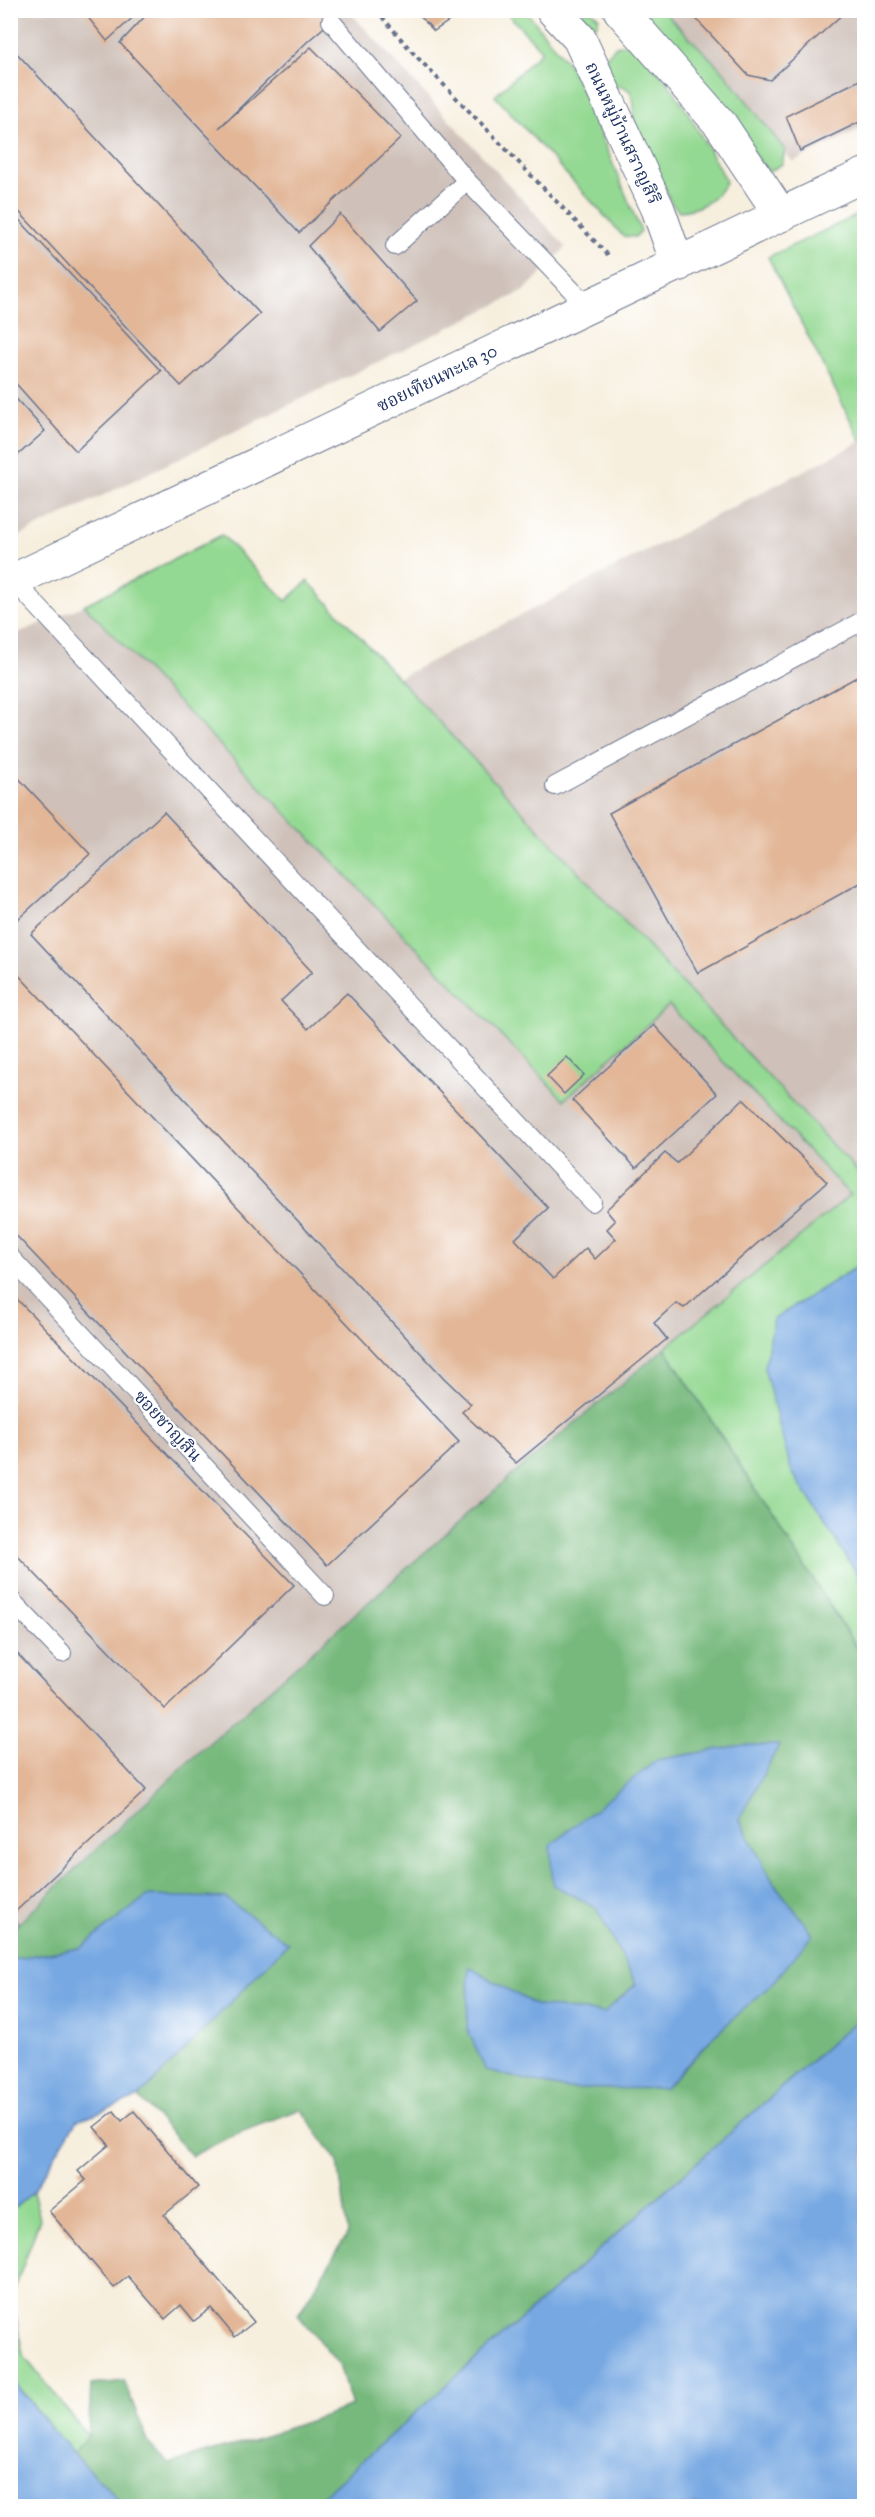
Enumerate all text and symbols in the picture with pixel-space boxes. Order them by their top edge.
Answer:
street label: ถนนหมู่บ้านสราญสิริ [580,58,666,208]
street label: ซอยเทียนทะเล 30 [373,339,501,417]
street label: ซอยชาญสิน [129,1386,207,1467]

